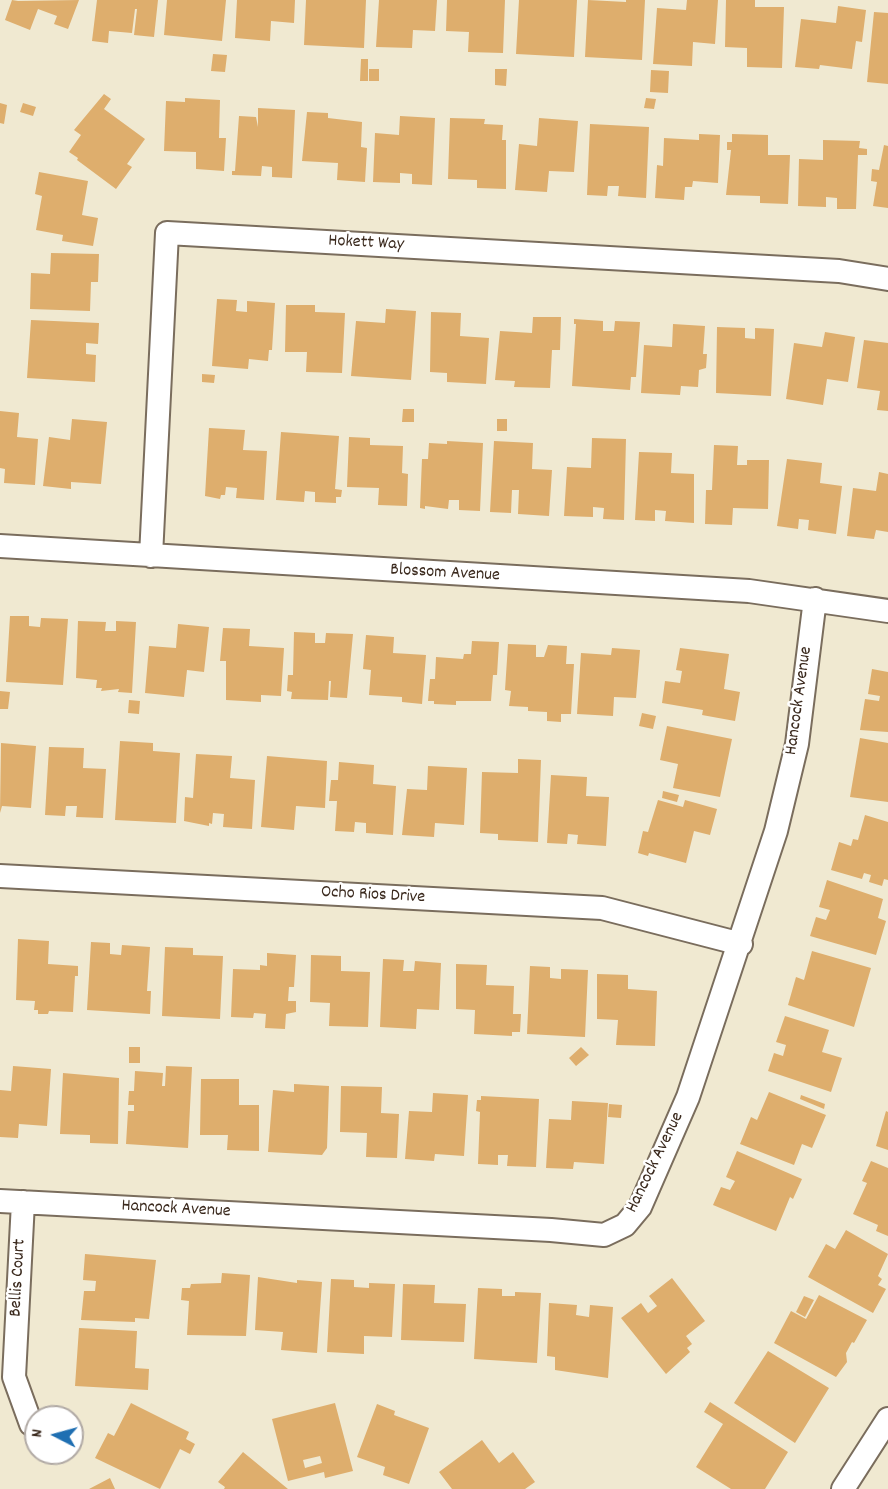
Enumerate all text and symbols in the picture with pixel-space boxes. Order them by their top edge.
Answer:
street label: Hokett Way [327,231,405,257]
street label: Blossom Avenue [390,560,500,588]
street label: Hancock Avenue [782,645,818,757]
street label: Ocho Rios Drive [320,882,426,910]
street label: Hancock Avenue [622,1109,690,1217]
street label: Hancock Avenue [121,1196,231,1224]
street label: Bellis Court [6,1238,32,1318]
north arrow [24,1405,84,1465]
text: N [26,1428,49,1438]

